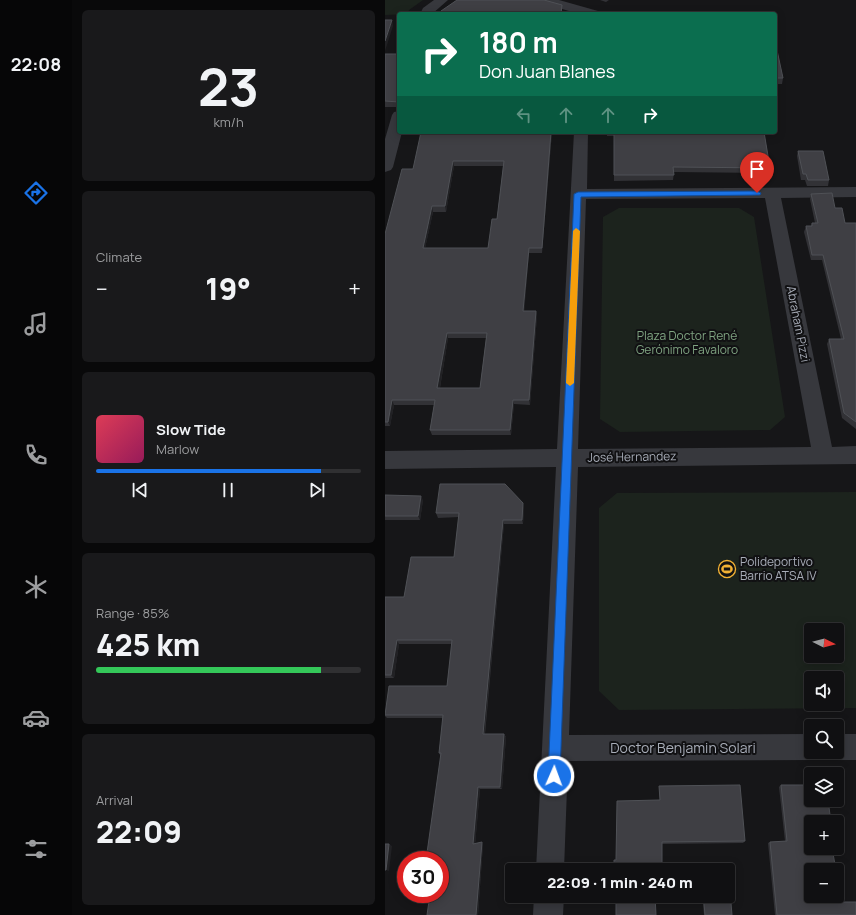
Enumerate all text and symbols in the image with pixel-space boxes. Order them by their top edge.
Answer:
text: 180 m [479,23,558,61]
icon: right [413,28,465,80]
text: 23 [198,51,259,122]
text: 22:08 [11,52,61,76]
text: Don Juan Blanes [479,59,615,83]
icon: left [513,104,535,126]
icon: ahead [555,104,577,126]
icon: ahead [597,104,619,126]
icon: right [639,104,661,126]
text: km/h [213,113,244,131]
pin [740,152,774,193]
icon: arrive [746,158,768,180]
icon: directions [22,179,50,207]
text: Climate [96,248,142,266]
text: 19° [205,268,251,309]
text: − [96,274,108,304]
text: + [348,274,361,304]
street label: Abraham Pizzi [783,284,814,364]
icon: music [22,310,50,338]
park label: Plaza Doctor René Gerónimo Favaloro [636,327,738,358]
text: Slow Tide [156,419,226,440]
text: Marlow [156,440,199,458]
icon: phone [22,441,50,469]
street label: José Hernandez [587,447,677,466]
icon: previous [129,479,151,501]
icon: pause [217,479,239,501]
icon: next [306,479,328,501]
place label: Polideportivo Barrio ATSA IV [740,553,817,584]
sports icon: Polideportivo Barrio ATSA IV [717,559,737,579]
icon: climate [22,573,50,601]
text: Range · 85% [96,604,169,622]
north arrow [804,623,844,663]
map controls [804,623,844,903]
text: 425 km [96,624,200,665]
button: sound [804,671,844,711]
icon: car [22,704,50,732]
button: search [804,719,844,759]
street label: Doctor Benjamin Solari [610,738,756,757]
position arrow [533,755,575,797]
button: layers [804,767,844,807]
text: Arrival [96,791,133,809]
text: 22:09 [96,811,182,852]
button: + [804,815,844,855]
icon: filters [22,835,50,863]
speed limit sign: 30 [397,851,449,903]
button: − [804,863,844,903]
text: 22:09 · 1 min · 240 m [547,872,693,893]

